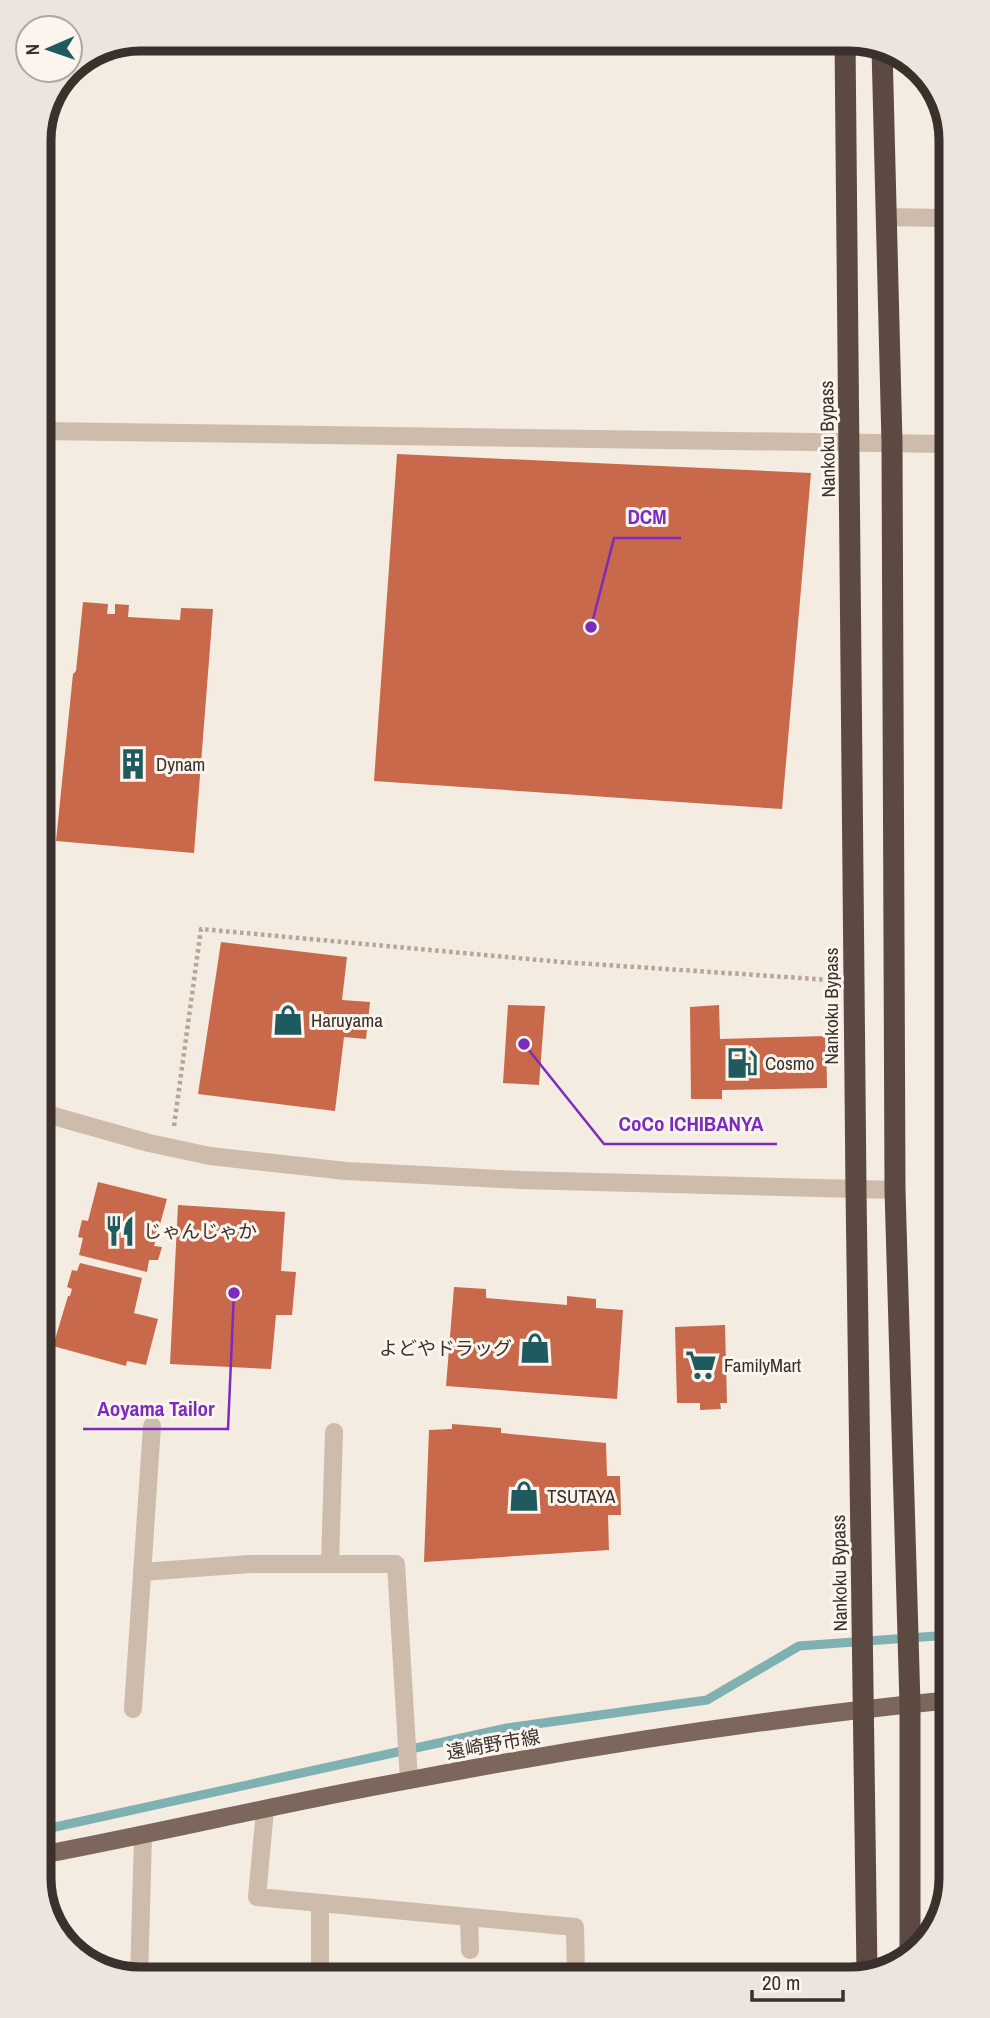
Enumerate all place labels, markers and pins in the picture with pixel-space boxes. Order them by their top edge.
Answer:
callout: DCM [614,496,681,538]
building icon: Dynam [116,747,150,781]
place label: Dynam [156,751,205,777]
shop icon: Haruyama [271,1003,305,1037]
place label: Haruyama [311,1007,383,1033]
fuel station icon: Cosmo [725,1046,759,1080]
place label: Cosmo [765,1050,814,1076]
callout: CoCo ICHIBANYA [604,1102,777,1144]
restaurant icon: じゃんじゃか [103,1214,137,1248]
place label: じゃんじゃか [143,1218,257,1244]
shop icon: よどやドラッグ [518,1331,552,1365]
place label: よどやドラッグ [379,1335,512,1361]
supermarket icon: FamilyMart [684,1348,718,1382]
place label: FamilyMart [724,1352,802,1378]
callout: Aoyama Tailor [83,1387,228,1429]
shop icon: TSUTAYA [507,1479,541,1513]
place label: TSUTAYA [547,1483,616,1509]

